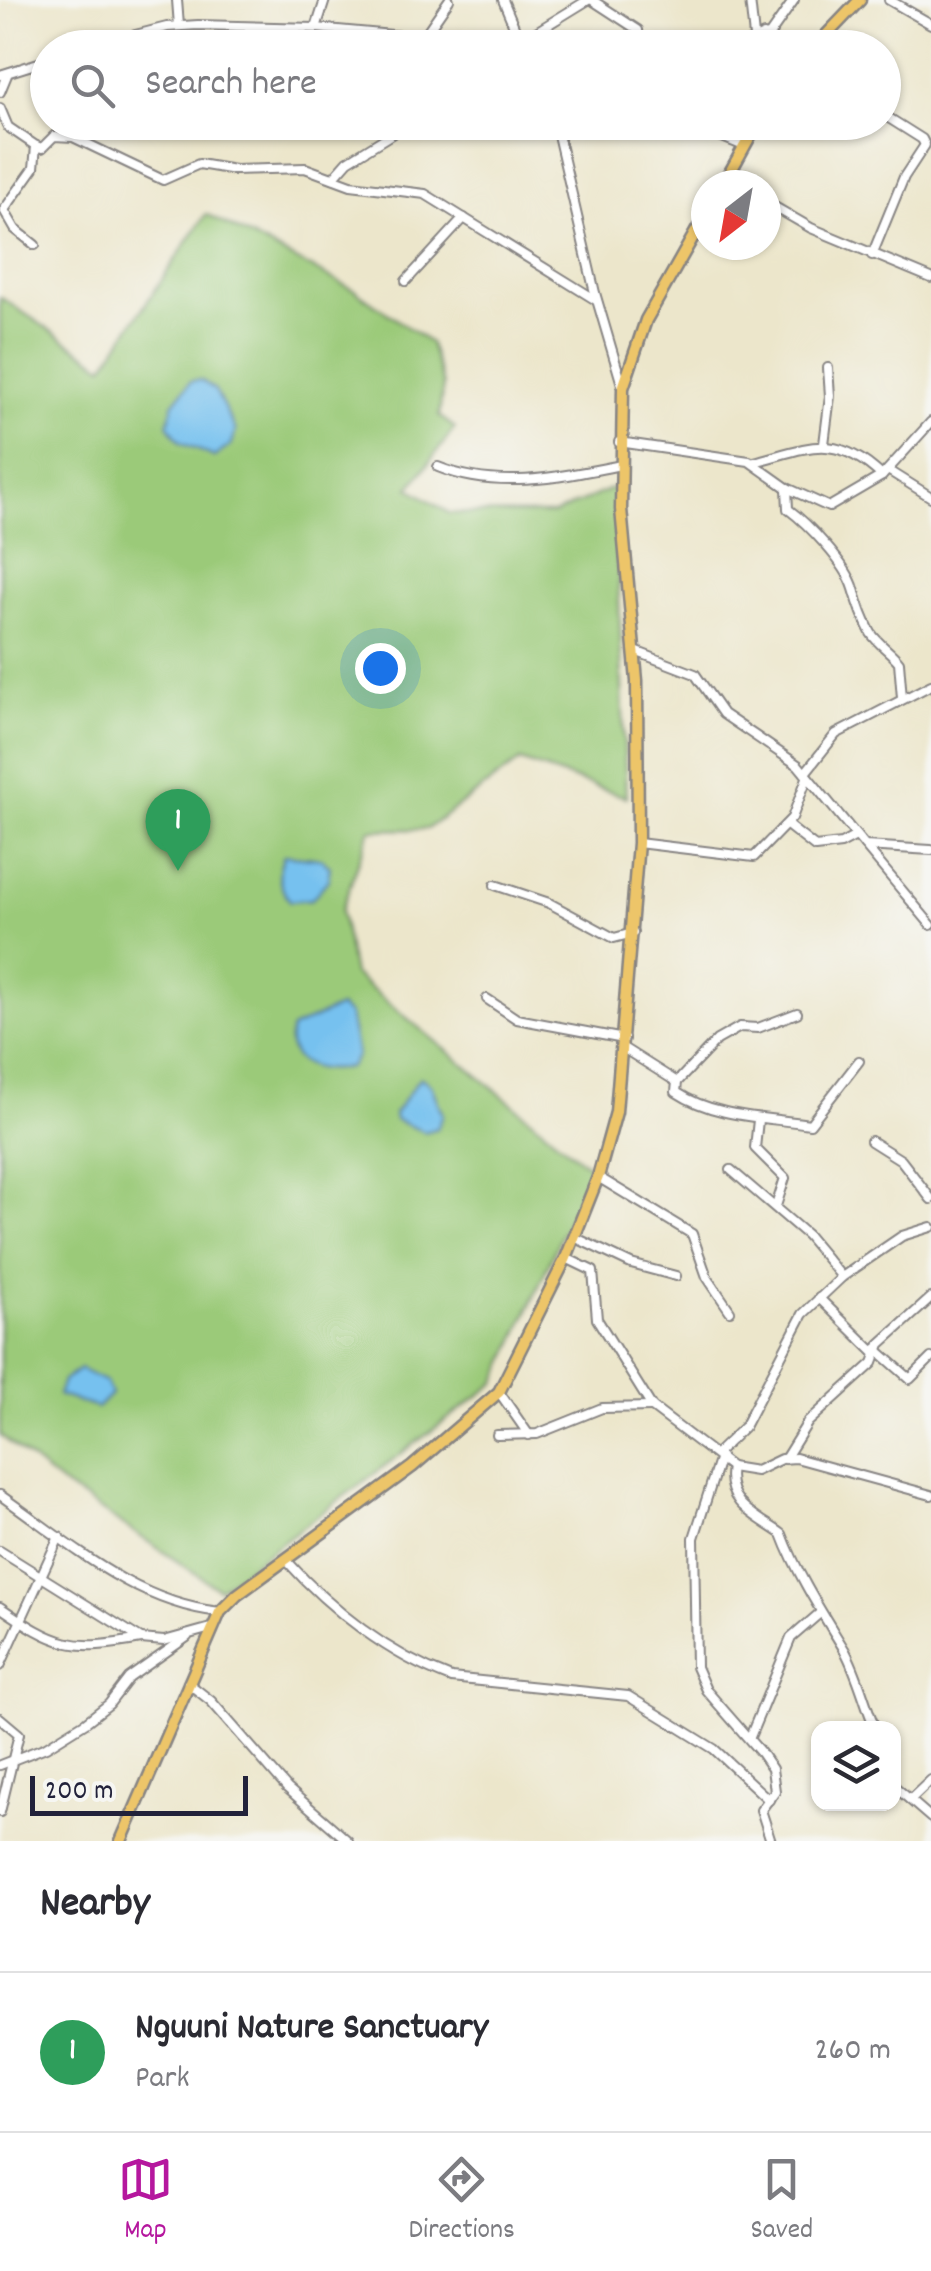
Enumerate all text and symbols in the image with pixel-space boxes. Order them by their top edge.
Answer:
search box [30,30,901,140]
icon: search [65,58,120,113]
text: Search here [145,58,317,113]
north arrow [691,170,781,260]
your location [355,643,406,694]
pin: 1 [146,788,210,871]
map controls [811,1721,901,1811]
button: layers [811,1721,901,1811]
scale bar [30,1771,248,1816]
text: 200 m [45,1773,113,1813]
text: Nearby [40,1876,150,1936]
text: Nguuni Nature Sanctuary [135,2002,488,2057]
text: 1 [69,2029,76,2075]
text: 260 m [815,2029,891,2075]
text: Park [135,2057,190,2103]
tab: Map [118,2152,173,2252]
tab: Directions [409,2152,515,2252]
tab: Saved [751,2152,813,2252]

